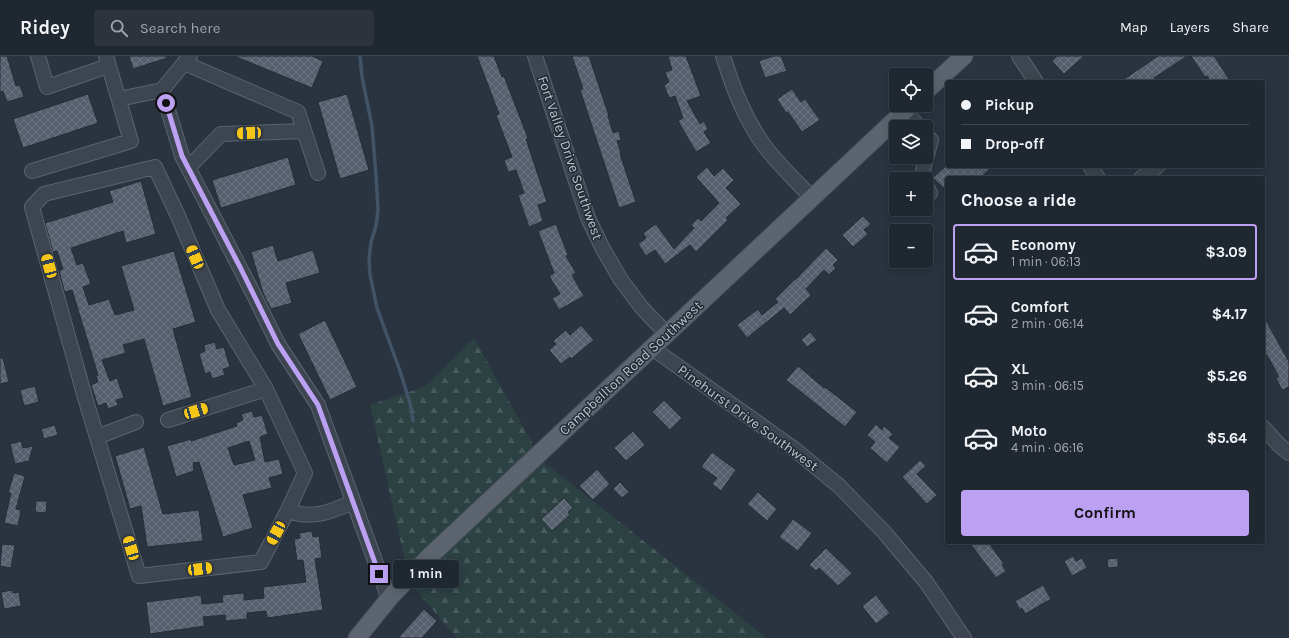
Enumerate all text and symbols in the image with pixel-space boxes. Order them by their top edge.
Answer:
search box [94,10,374,46]
text: Ridey [20,17,70,39]
icon: search [108,17,130,39]
text: Search here [140,19,220,37]
text: Map [1120,19,1148,36]
text: Layers [1170,19,1210,36]
text: Share [1232,19,1269,36]
map controls [889,68,933,268]
button: locate [889,68,933,112]
street label: Fort Valley Drive Southwest [534,74,606,242]
route start [157,94,175,112]
text: Pickup [985,96,1034,114]
button: layers [889,120,933,164]
car [237,127,261,139]
text: Drop-off [985,135,1044,153]
button: + [889,172,933,216]
text: Choose a ride [961,189,1076,211]
button: − [889,224,933,268]
icon: car [963,234,999,270]
text: Economy [1011,236,1076,254]
text: $3.09 [1205,243,1247,261]
car [185,244,205,270]
car [40,253,58,279]
text: 1 min · 06:13 [1011,254,1081,269]
icon: car [963,296,999,332]
street label: Campbellton Road Southwest [556,297,706,439]
text: Comfort [1011,298,1069,316]
text: $4.17 [1212,305,1247,323]
text: 2 min · 06:14 [1011,316,1084,331]
icon: car [963,358,999,394]
text: XL [1011,360,1029,378]
street label: Pinehurst Drive Southwest [674,361,822,475]
text: $5.26 [1207,367,1247,385]
text: 3 min · 06:15 [1011,378,1084,393]
car [183,402,209,420]
icon: car [963,420,999,456]
text: Moto [1011,422,1047,440]
text: $5.64 [1207,429,1247,447]
text: 4 min · 06:16 [1011,440,1084,455]
button: Confirm [961,490,1249,536]
car [265,520,287,546]
car [122,535,140,561]
callout: 1 min [393,560,459,588]
car [187,562,213,576]
route end [370,565,388,583]
text: 1 min [410,566,442,581]

